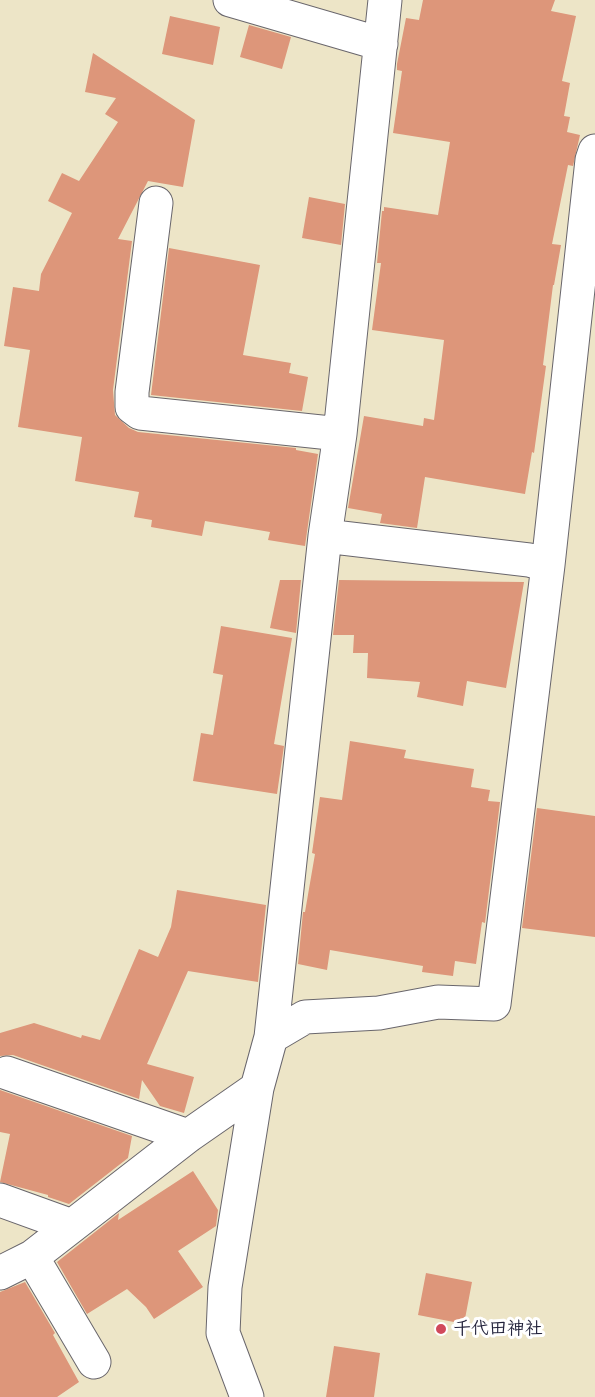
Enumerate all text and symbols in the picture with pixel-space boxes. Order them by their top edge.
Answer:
place label: 千代田神社 [453,1318,543,1340]
marker: 千代田神社 [434,1322,448,1336]

